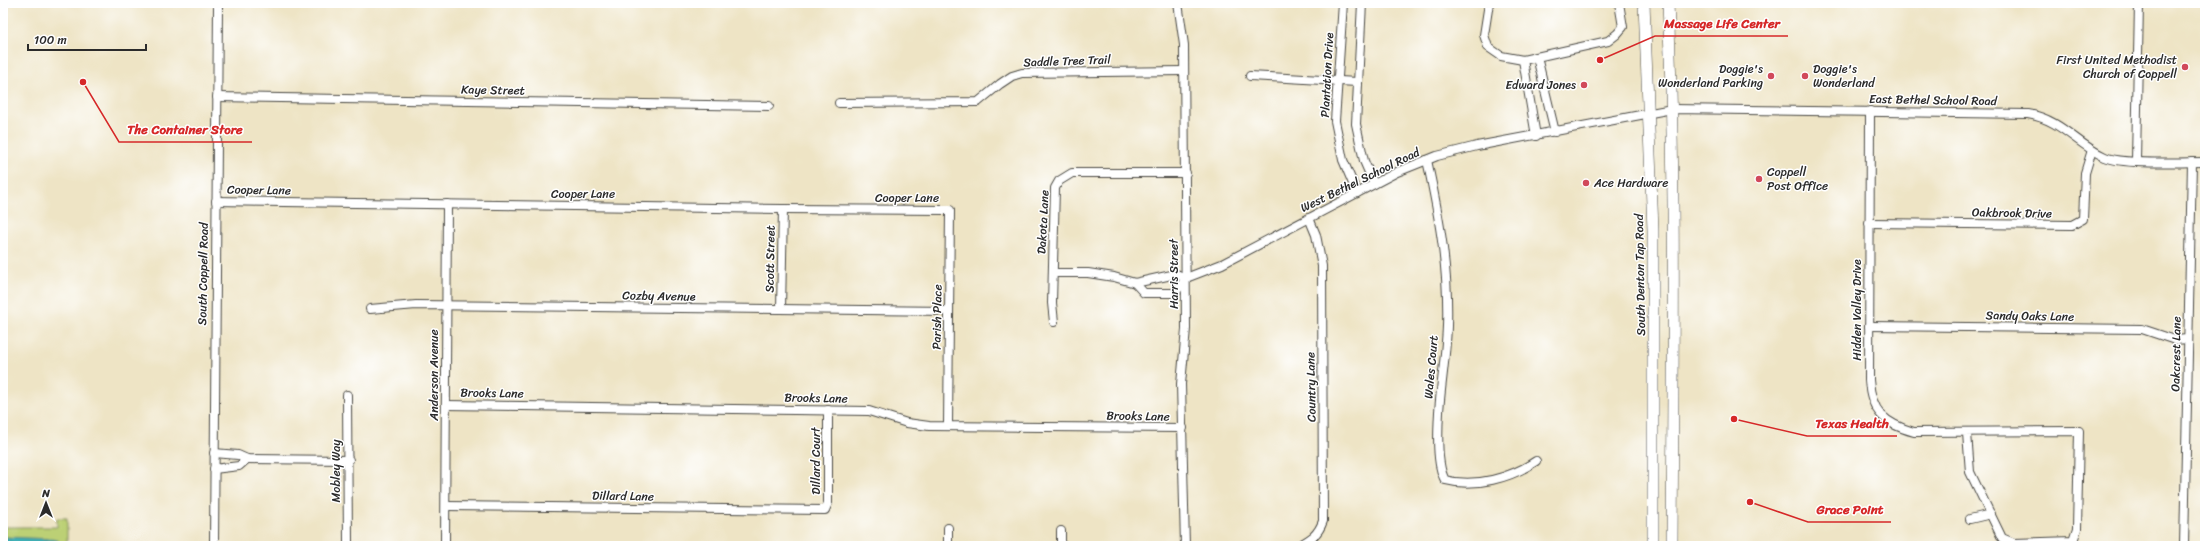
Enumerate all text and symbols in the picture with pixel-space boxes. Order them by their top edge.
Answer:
callout: Massage Life Center [1655,11,1788,36]
text: Massage Life Center [1663,12,1782,35]
scale bar [28,26,146,52]
text: 100 m [34,29,67,51]
street label: Plantation Drive [1314,32,1340,118]
street label: Saddle Tree Trail [1023,48,1112,74]
place label: First United Methodist Church of Coppell [2057,49,2178,85]
place label: Doggie's Wonderland Parking [1658,58,1763,94]
place label: Doggie's Wonderland [1813,58,1875,94]
marker: First United Methodist Church of Coppell [2180,62,2190,72]
marker: Doggie's Wonderland Parking [1766,71,1776,81]
marker: Doggie's Wonderland [1800,71,1810,81]
place label: Edward Jones [1505,74,1576,96]
street label: Kaye Street [461,78,525,102]
marker: Edward Jones [1579,80,1589,90]
street label: East Bethel School Road [1869,88,1998,112]
callout: The Container Store [119,117,252,142]
text: The Container Store [127,118,243,141]
street label: West Bethel School Road [1296,141,1424,219]
place label: Coppell Post Office [1767,161,1828,197]
place label: Ace Hardware [1593,172,1668,194]
marker: Coppell Post Office [1754,174,1764,184]
street label: Cooper Lane [227,178,291,202]
marker: Ace Hardware [1581,178,1591,188]
street label: Cooper Lane [551,183,615,205]
street label: Cooper Lane [875,187,939,209]
street label: Dakota Lane [1030,189,1056,255]
street label: Oakbrook Drive [1972,201,2052,225]
street label: South Denton Tap Road [1628,212,1652,336]
street label: South Coppell Road [191,221,215,326]
street label: Scott Street [758,225,782,293]
street label: Harris Street [1163,238,1185,309]
street label: Hidden Valley Drive [1846,259,1868,361]
street label: Cozby Avenue [622,284,696,308]
street label: Parish Place [925,284,949,350]
street label: Sandy Oaks Lane [1985,304,2075,328]
street label: Oakcrest Lane [2164,316,2188,392]
street label: Anderson Avenue [423,329,445,422]
street label: Wales Court [1417,334,1445,400]
street label: Country Lane [1299,352,1323,422]
street label: Brooks Lane [460,381,524,405]
street label: Brooks Lane [784,386,848,410]
street label: Brooks Lane [1106,404,1170,428]
callout: Texas Health [1807,411,1897,436]
text: Texas Health [1815,412,1889,435]
street label: Dillard Court [805,426,827,495]
street label: Mobley Way [325,439,347,502]
north arrow [26,483,66,523]
text: N [41,484,50,503]
street label: Dillard Lane [592,484,654,508]
callout: Grace Point [1808,497,1891,522]
text: Grace Point [1816,498,1884,521]

